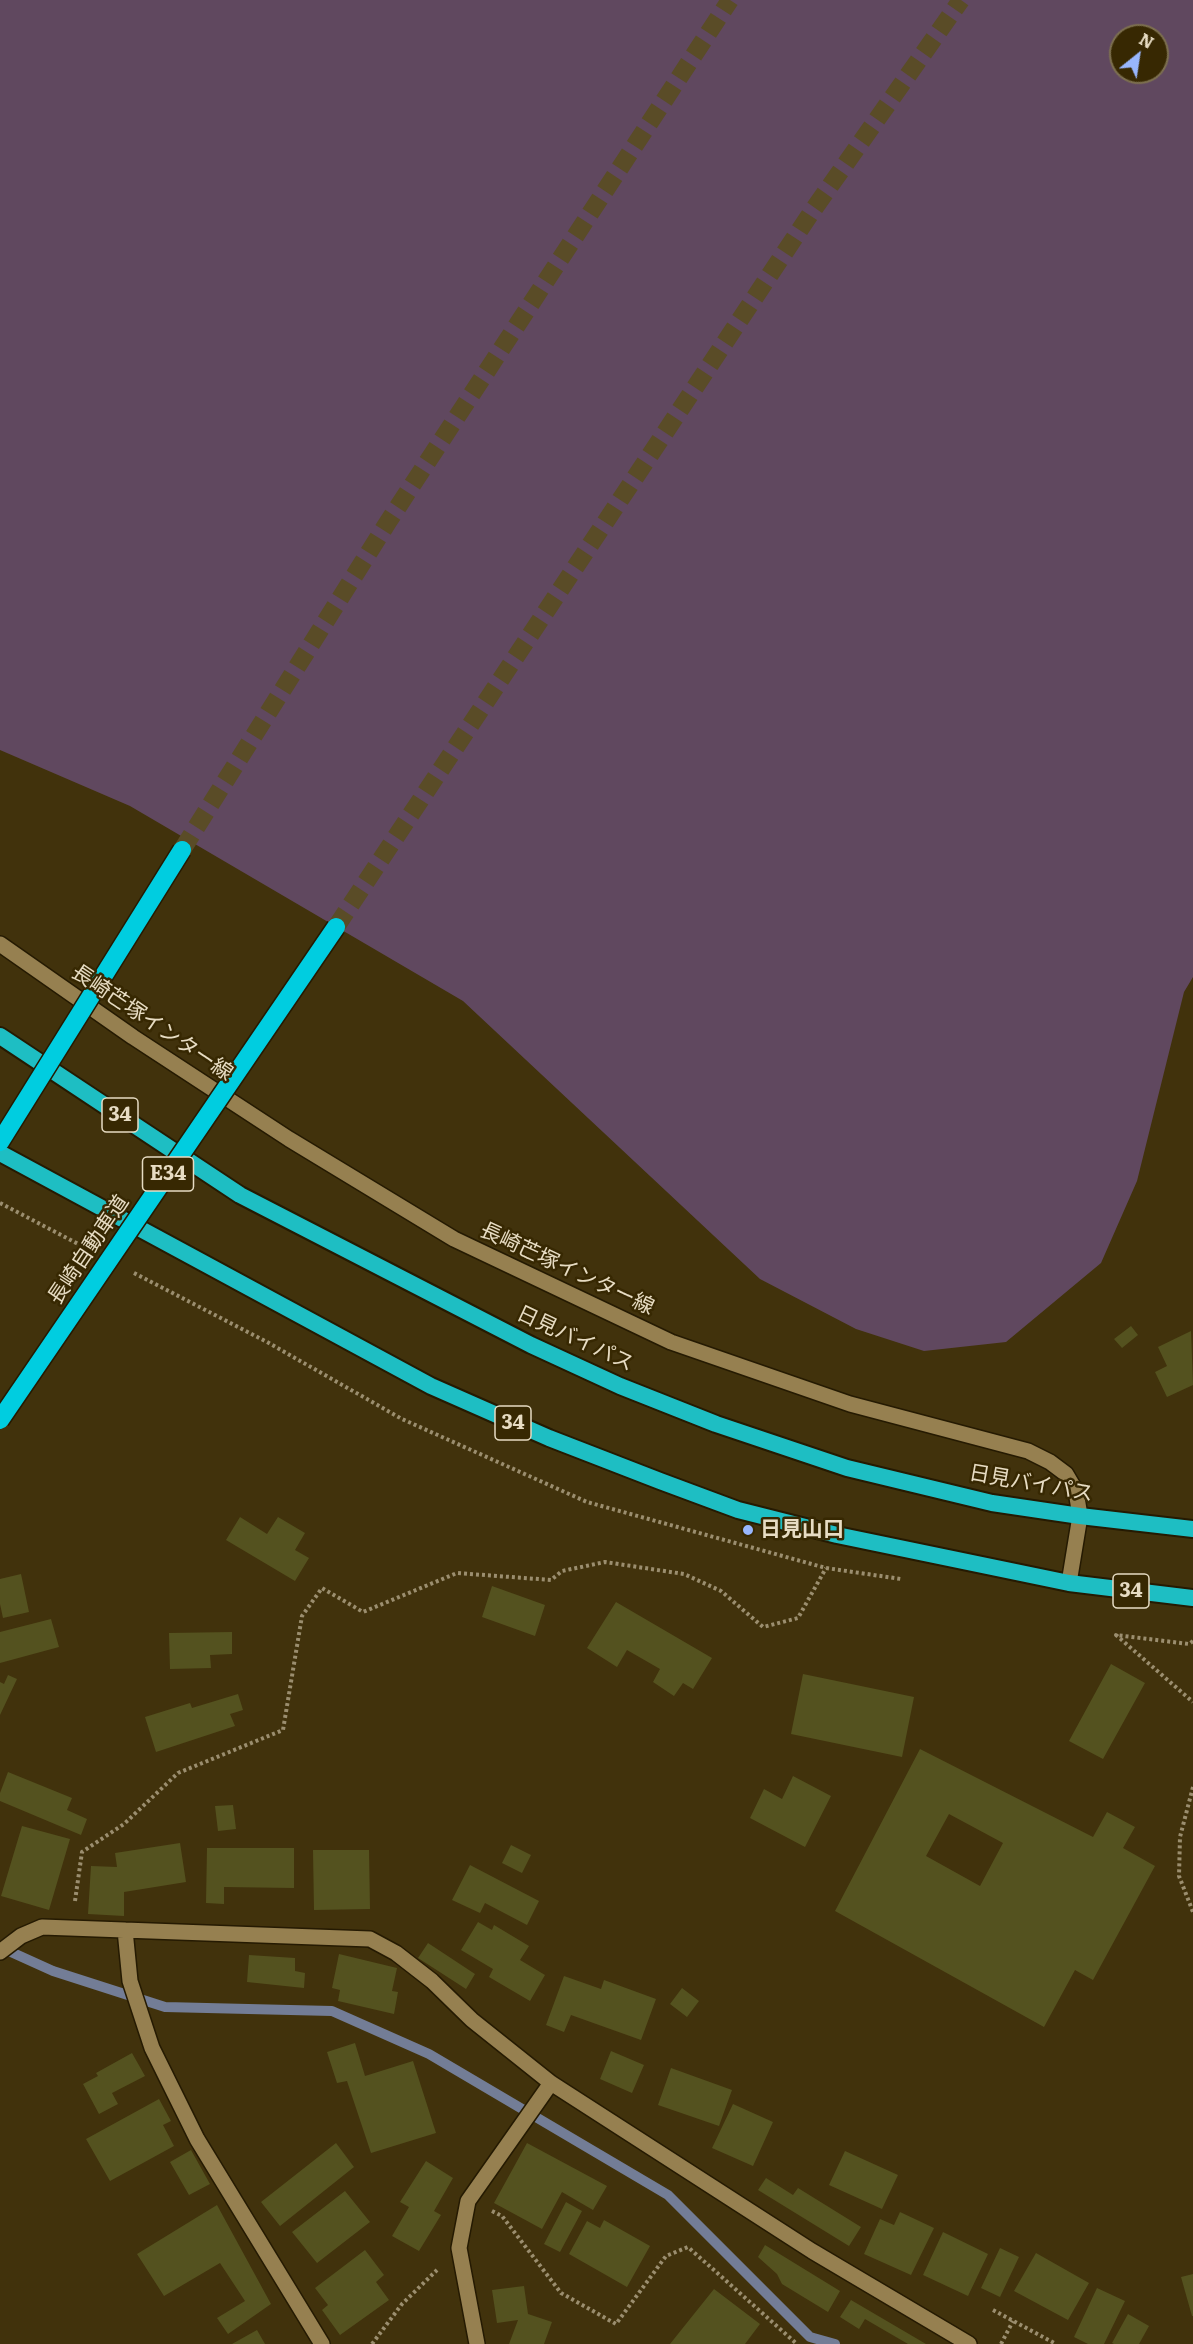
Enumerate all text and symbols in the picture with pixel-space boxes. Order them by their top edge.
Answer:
north arrow [1109,24,1169,84]
text: N [1135,26,1159,54]
street label: 長崎芒塚インター線 [67,960,237,1086]
road number: 34 [102,1098,138,1132]
road number: E34 [142,1157,194,1191]
street label: 長崎自動車道 [43,1191,135,1309]
street label: 長崎芒塚インター線 [476,1218,658,1320]
street label: 日見バイパス [513,1301,637,1377]
road number: 34 [495,1406,531,1440]
street label: 日見バイパス [967,1461,1095,1507]
place label: 日見山口 [760,1517,844,1543]
marker: 日見山口 [741,1523,755,1537]
road number: 34 [1113,1574,1149,1608]

